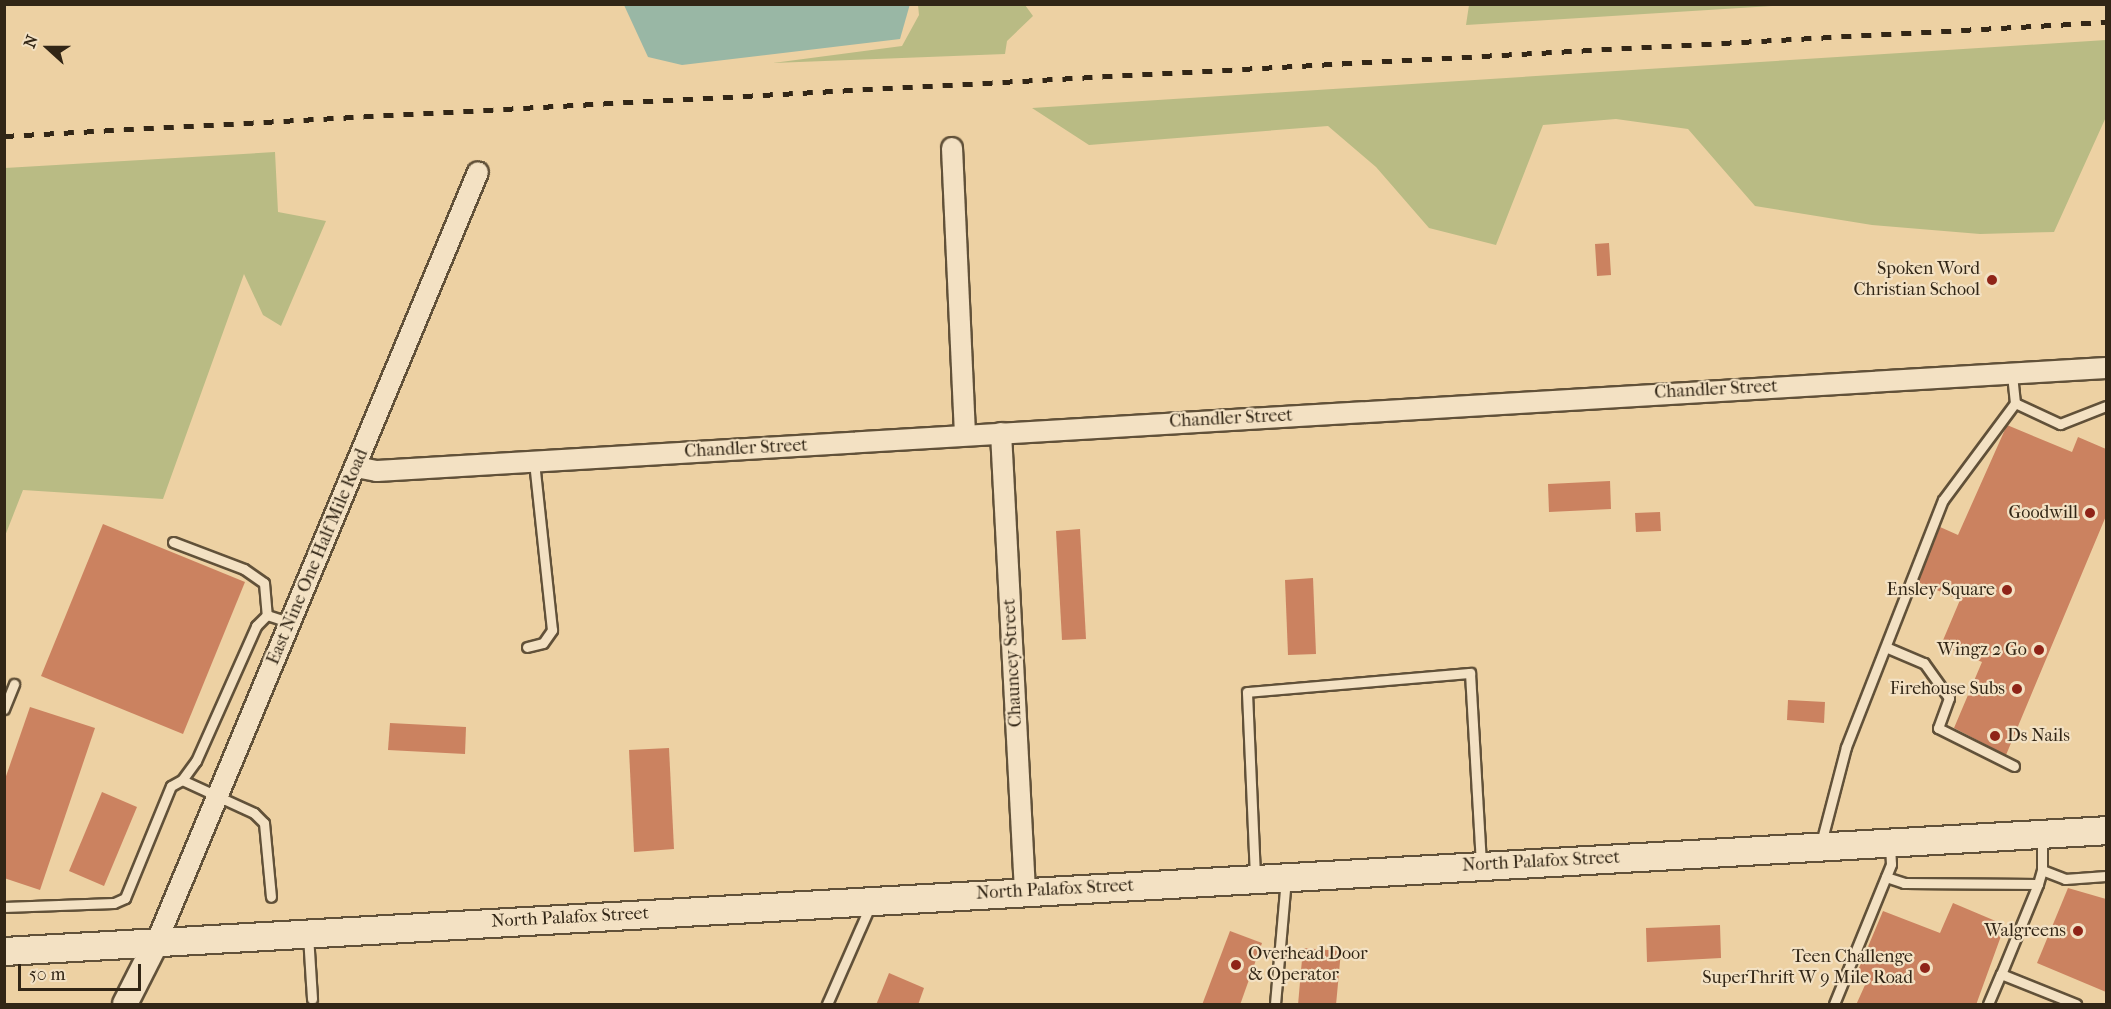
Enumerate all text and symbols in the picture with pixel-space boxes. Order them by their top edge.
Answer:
north arrow [18,18,78,78]
text: N [20,32,42,50]
place label: Spoken Word Christian School [1853,259,1980,302]
marker: Spoken Word Christian School [1985,273,1999,287]
street label: Chandler Street [1654,376,1778,404]
street label: Chandler Street [1169,405,1293,433]
street label: Chandler Street [684,435,808,463]
street label: East Nine One Half Mile Road [263,446,373,668]
place label: Goodwill [2009,502,2078,524]
marker: Goodwill [2083,506,2097,520]
place label: Ensley Square [1886,579,1995,601]
marker: Ensley Square [2000,583,2014,597]
street label: Chauncey Street [999,598,1027,728]
place label: Wingz 2 Go [1937,639,2027,661]
marker: Wingz 2 Go [2032,643,2046,657]
place label: Firehouse Subs [1890,678,2005,700]
marker: Firehouse Subs [2010,682,2024,696]
place label: Ds Nails [2007,725,2070,747]
marker: Ds Nails [1988,729,2002,743]
street label: North Palafox Street [1462,847,1620,877]
street label: North Palafox Street [976,875,1134,905]
street label: North Palafox Street [491,903,649,933]
place label: Walgreens [1984,920,2066,942]
marker: Walgreens [2071,924,2085,938]
place label: Overhead Door & Operator [1248,944,1368,986]
place label: Teen Challenge SuperThrift W 9 Mile Road [1702,947,1913,990]
scale bar [21,952,144,990]
marker: Overhead Door & Operator [1229,958,1243,972]
marker: Teen Challenge SuperThrift W 9 Mile Road [1918,961,1932,975]
text: 50 m [29,964,65,985]

